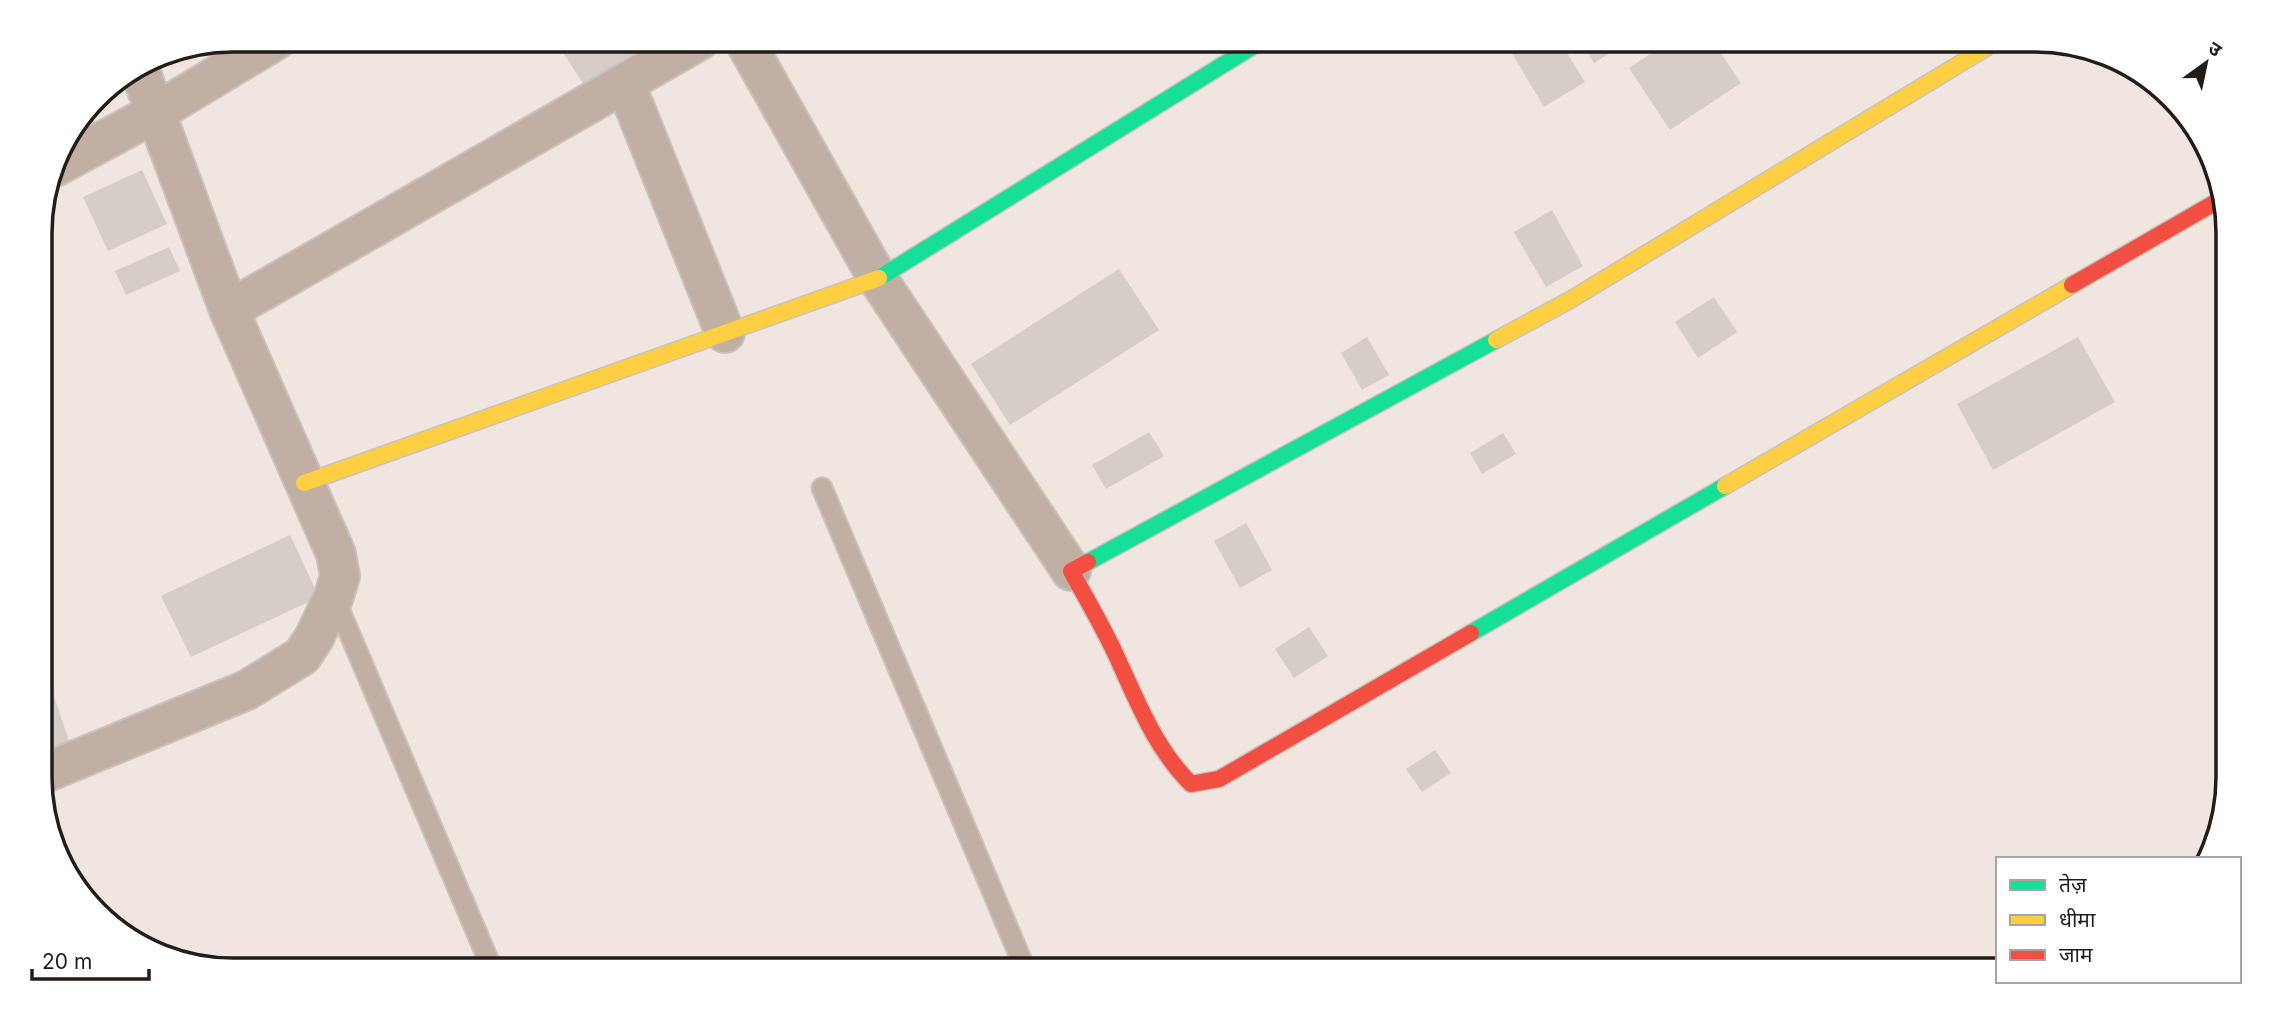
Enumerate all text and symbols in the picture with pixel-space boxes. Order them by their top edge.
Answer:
north arrow [2171,28,2241,98]
text: उ [2204,36,2227,62]
legend [1996,857,2241,983]
text: तेज़ [2059,872,2087,897]
text: धीमा [2059,907,2096,932]
scale bar [32,937,149,981]
text: जाम [2059,942,2093,967]
text: 20 m [42,949,92,974]

